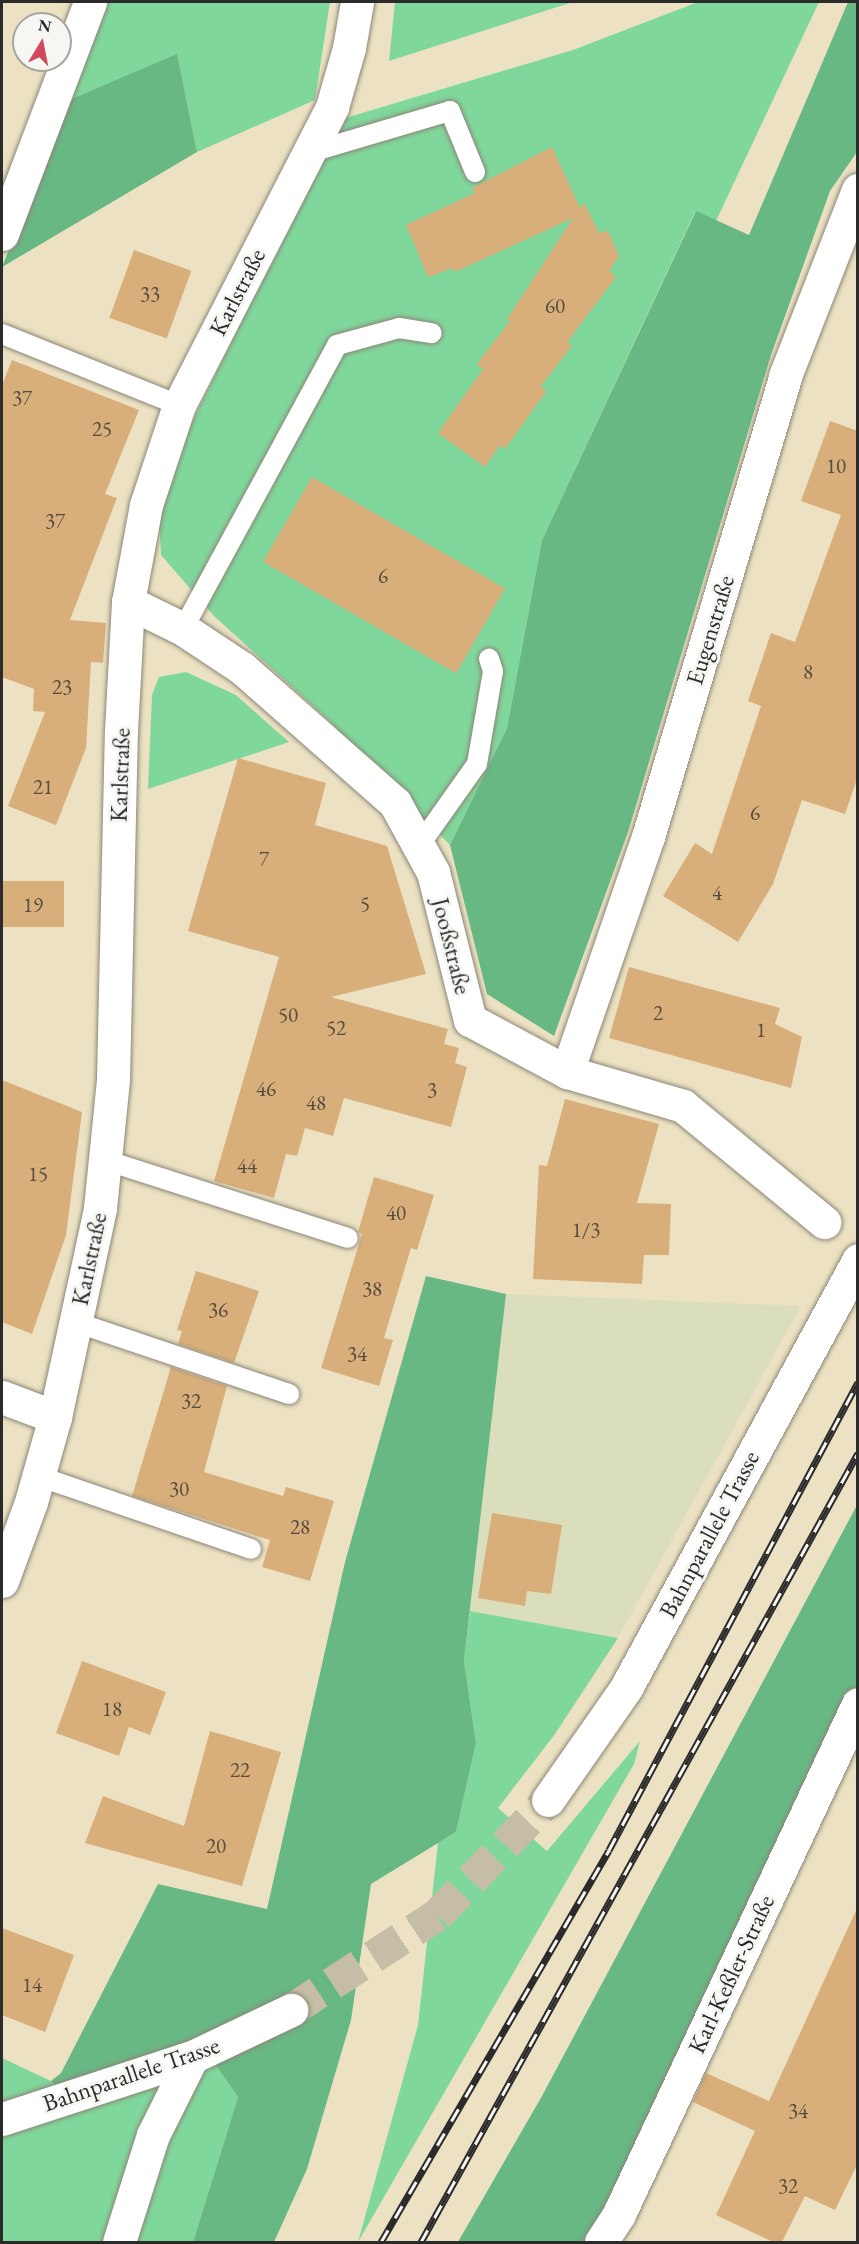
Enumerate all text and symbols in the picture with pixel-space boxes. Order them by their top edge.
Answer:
north arrow [12,12,72,72]
text: N [37,14,53,37]
street label: Karlstraße [203,244,271,340]
house number: 33 [140,281,160,307]
house number: 60 [545,293,565,319]
house number: 37 [12,385,32,411]
house number: 25 [92,416,112,442]
house number: 10 [826,453,846,479]
house number: 37 [45,508,65,534]
house number: 6 [378,563,388,589]
street label: Eugenstraße [680,572,740,688]
house number: 8 [803,659,813,685]
house number: 23 [52,674,72,700]
street label: Karlstraße [104,728,136,822]
house number: 21 [33,774,53,800]
house number: 6 [750,800,760,826]
house number: 7 [259,846,269,872]
house number: 4 [712,880,722,906]
house number: 5 [360,891,370,917]
house number: 19 [23,892,43,918]
street label: Jooßstraße [426,895,478,997]
house number: 2 [653,1000,663,1026]
house number: 50 [278,1002,298,1028]
house number: 52 [326,1015,346,1041]
house number: 1 [756,1017,766,1043]
house number: 46 [256,1076,276,1102]
house number: 3 [427,1077,437,1103]
house number: 48 [306,1090,326,1116]
house number: 44 [237,1153,257,1179]
house number: 15 [28,1161,48,1187]
house number: 40 [386,1200,406,1226]
street label: Karlstraße [65,1210,113,1308]
house number: 1/3 [572,1217,600,1243]
house number: 38 [362,1276,382,1302]
house number: 36 [208,1297,228,1323]
house number: 34 [347,1341,367,1367]
house number: 32 [181,1388,201,1414]
street label: Bahnparallele Trasse [653,1446,765,1622]
house number: 30 [169,1476,189,1502]
house number: 28 [290,1514,310,1540]
house number: 18 [102,1696,122,1722]
house number: 22 [230,1757,250,1783]
house number: 20 [206,1833,226,1859]
street label: Karl-Keßler-Straße [682,1890,780,2058]
house number: 14 [22,1972,42,1998]
street label: Bahnparallele Trasse [39,2030,223,2118]
house number: 34 [788,2098,808,2124]
house number: 32 [778,2173,798,2199]

